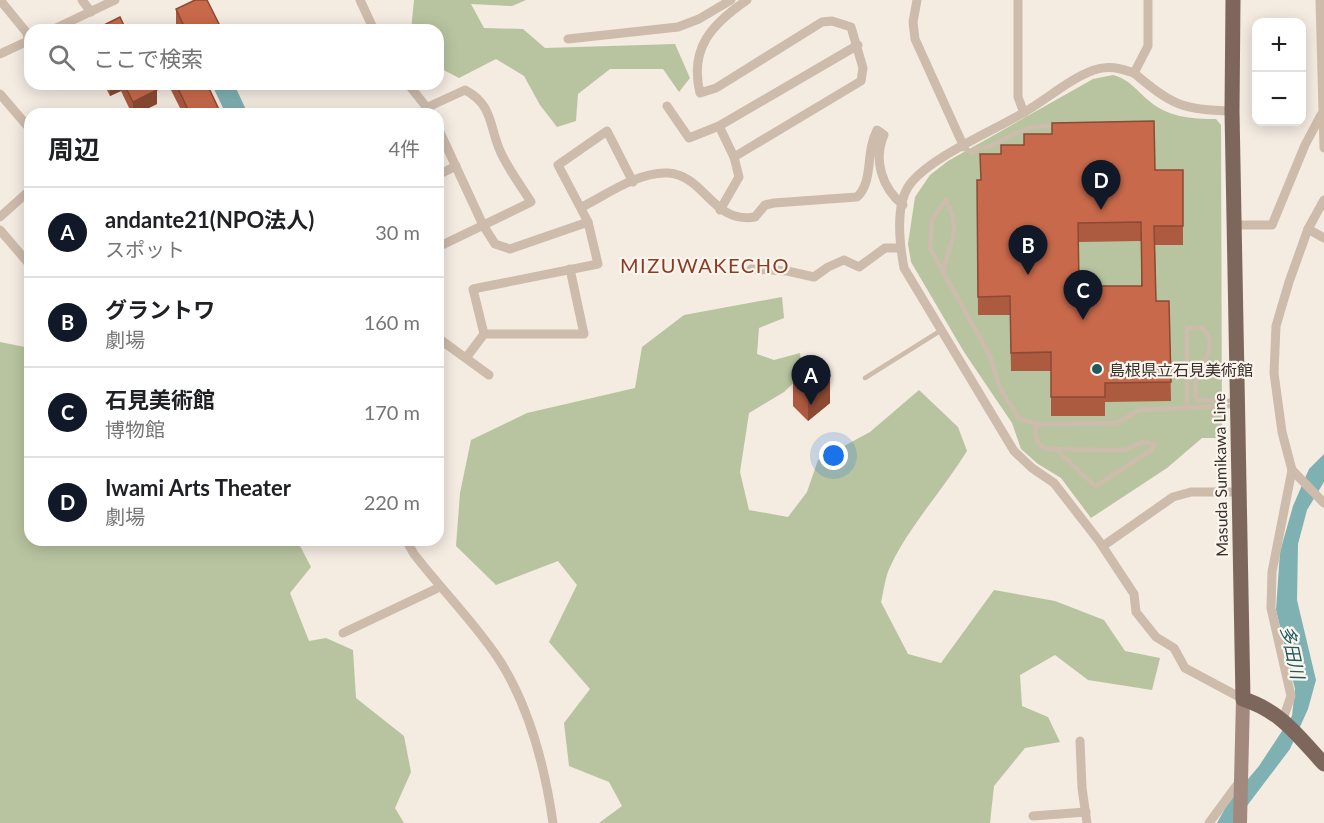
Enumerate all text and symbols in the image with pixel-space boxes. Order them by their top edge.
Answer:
map controls [1252,18,1306,126]
button: + [1252,18,1306,72]
search box [24,24,444,90]
icon: search [45,41,78,74]
text: ここで検索 [93,45,203,72]
button: − [1252,72,1306,126]
text: 周辺 [48,133,100,165]
text: 4件 [388,136,420,160]
pin: D [1082,160,1120,210]
text: andante21(NPO法人) [105,206,314,233]
text: A [61,220,74,244]
text: 30 m [375,220,420,244]
pin: B [1008,226,1048,275]
text: スポット [105,237,185,261]
district label: MIZUWAKECHO [620,253,790,277]
pin: C [1064,270,1102,320]
text: グラントワ [105,296,215,323]
text: B [61,310,74,334]
text: 160 m [364,310,420,334]
text: 劇場 [105,327,145,351]
pin: A [792,356,830,405]
place label: 島根県立石見美術館 [1109,360,1253,379]
marker: 島根県立石見美術館 [1090,362,1104,376]
text: 石見美術館 [105,386,215,413]
street label: Masuda Sumikawa Line [1209,393,1231,557]
text: C [61,400,74,424]
text: 170 m [364,400,420,424]
text: 博物館 [105,417,165,441]
your location [819,441,848,470]
text: Iwami Arts Theater [105,474,291,501]
text: D [60,490,75,514]
text: 220 m [364,490,420,514]
text: 劇場 [105,504,145,528]
water label: 多田川 [1277,623,1310,683]

